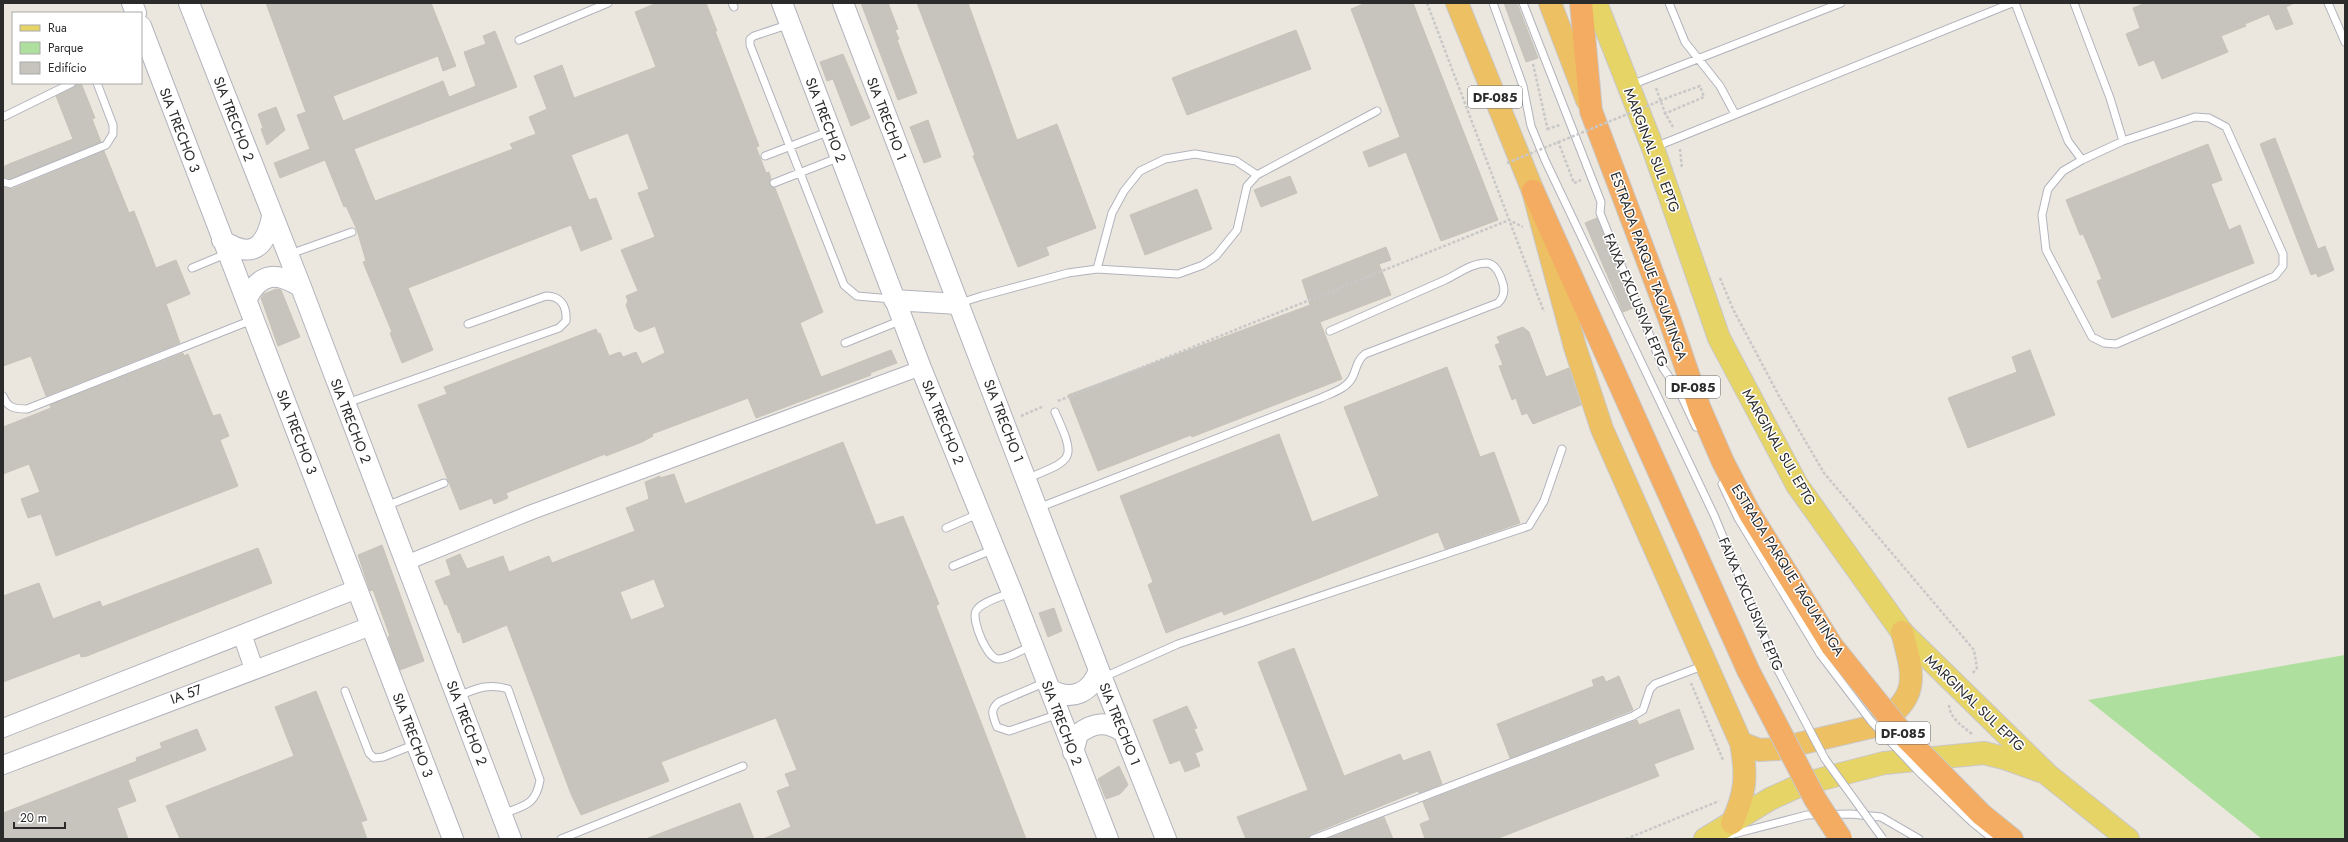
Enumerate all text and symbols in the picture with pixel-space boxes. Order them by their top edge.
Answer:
legend [12,12,142,84]
text: Rua [48,19,67,37]
text: Parque [48,39,83,57]
text: Edifício [48,59,87,77]
street label: SIA TRECHO 2 [209,74,259,164]
street label: SIA TRECHO 1 [862,74,912,164]
street label: SIA TRECHO 2 [801,75,851,165]
street label: SIA TRECHO 3 [155,85,205,175]
street label: MARGINAL SUL EPTG [1619,85,1685,215]
road number: DF-085 [1468,86,1522,108]
street label: ESTRADA PARQUE TAGUATINGA [1606,169,1693,364]
street label: FAIXA EXCLUSIVA EPTG [1599,230,1673,370]
street label: SIA TRECHO 2 [326,376,376,466]
street label: SIA TRECHO 1 [979,376,1029,466]
road number: DF-085 [1666,376,1720,398]
street label: SIA TRECHO 2 [917,377,969,467]
street label: MARGINAL SUL EPTG [1737,385,1821,509]
street label: SIA TRECHO 3 [272,387,322,477]
street label: ESTRADA PARQUE TAGUATINGA [1727,480,1850,660]
street label: FAIXA EXCLUSIVA EPTG [1714,534,1788,674]
street label: MARGINAL SUL EPTG [1921,650,2029,756]
street label: SIA TRECHO 2 [442,678,492,768]
street label: SIA TRECHO 2 [1037,678,1087,768]
street label: IA 57 [167,679,205,709]
street label: SIA TRECHO 1 [1094,680,1146,768]
street label: SIA TRECHO 3 [388,690,438,780]
road number: DF-085 [1876,722,1930,744]
scale bar [14,804,65,830]
text: 20 m [20,809,47,827]

